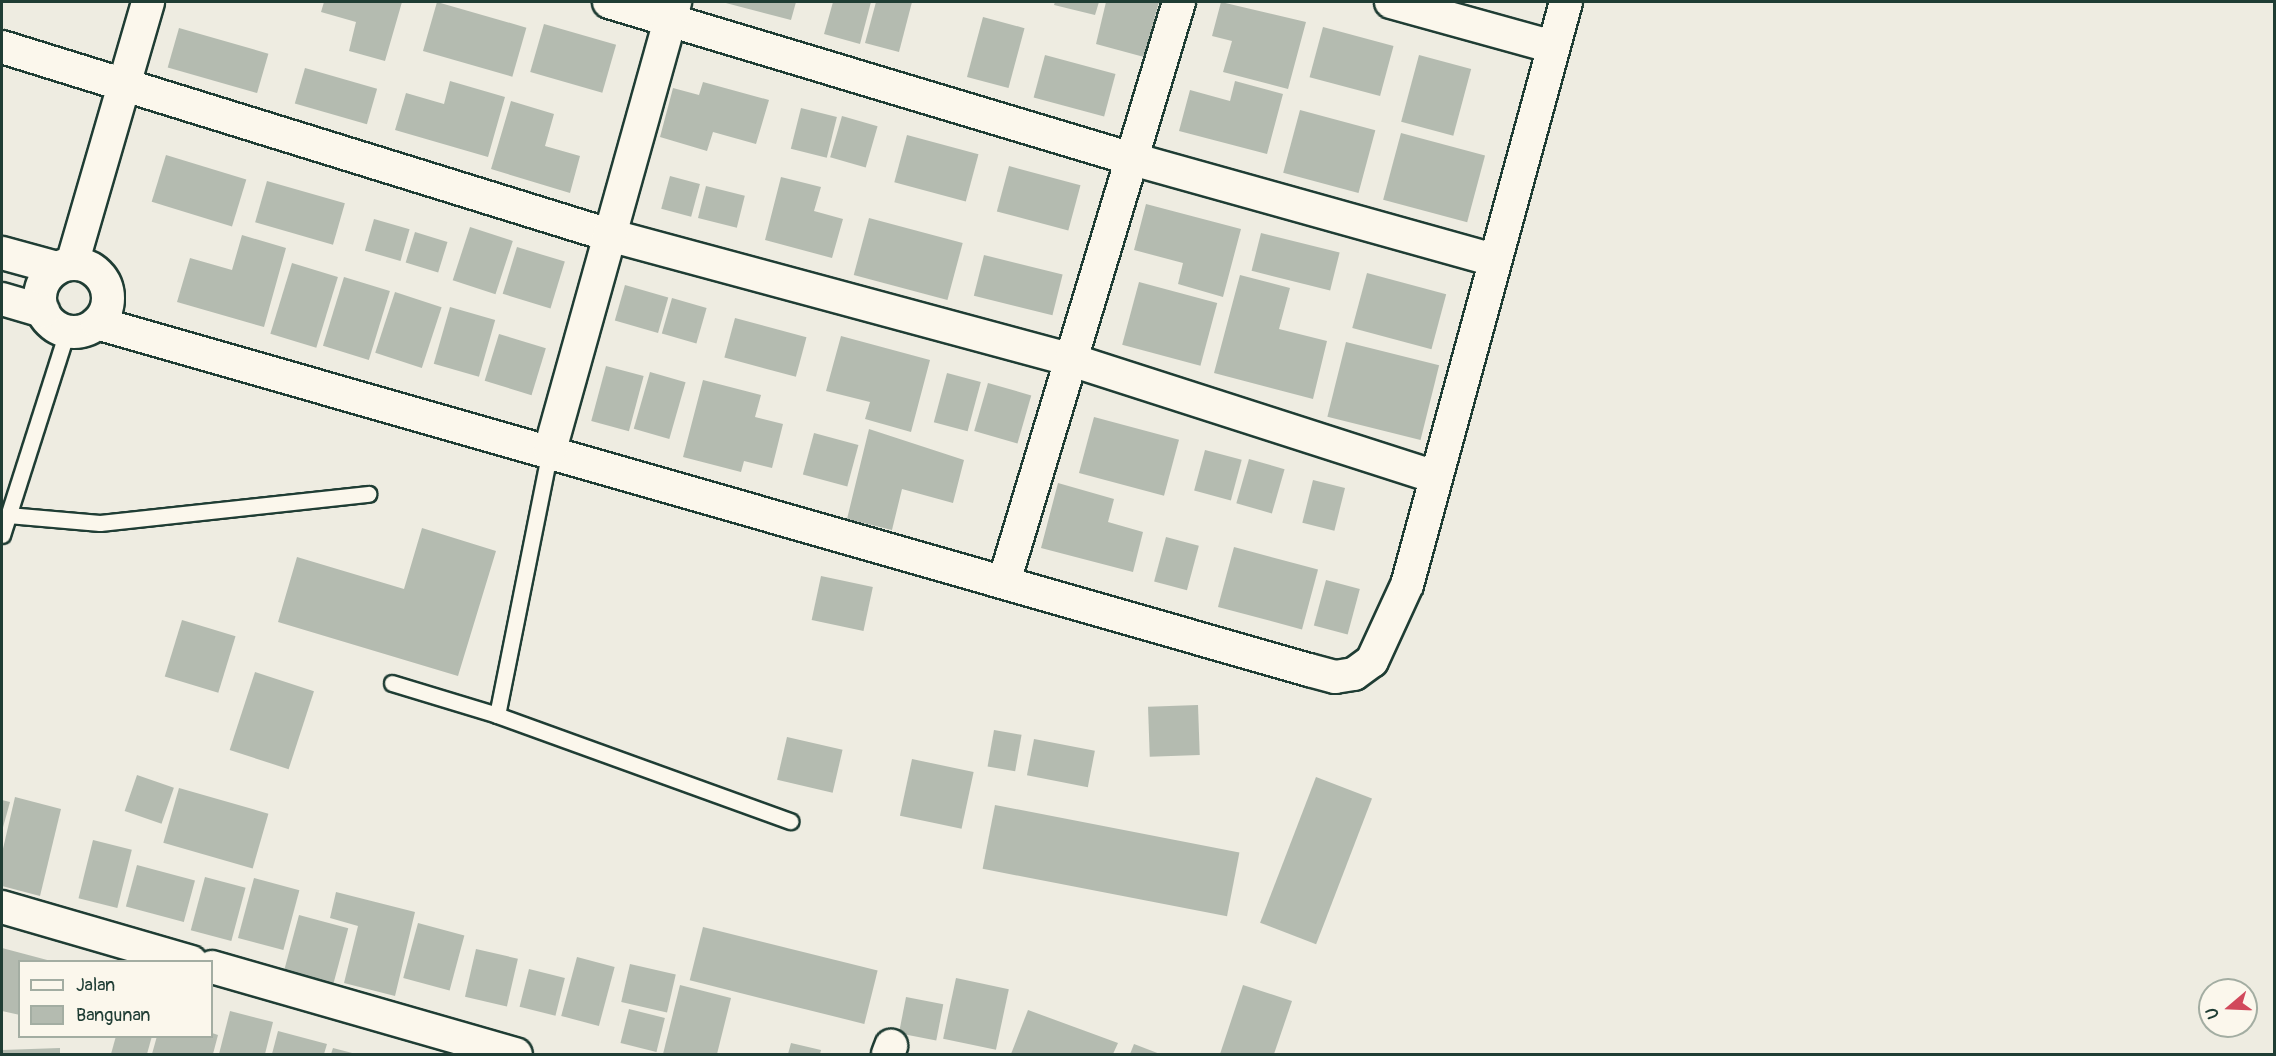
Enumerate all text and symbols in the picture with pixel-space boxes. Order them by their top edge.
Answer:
legend [18,960,213,1038]
text: Jalan [76,974,115,997]
north arrow [2198,978,2258,1038]
text: Bangunan [76,1004,151,1027]
text: U [2202,1005,2224,1021]

